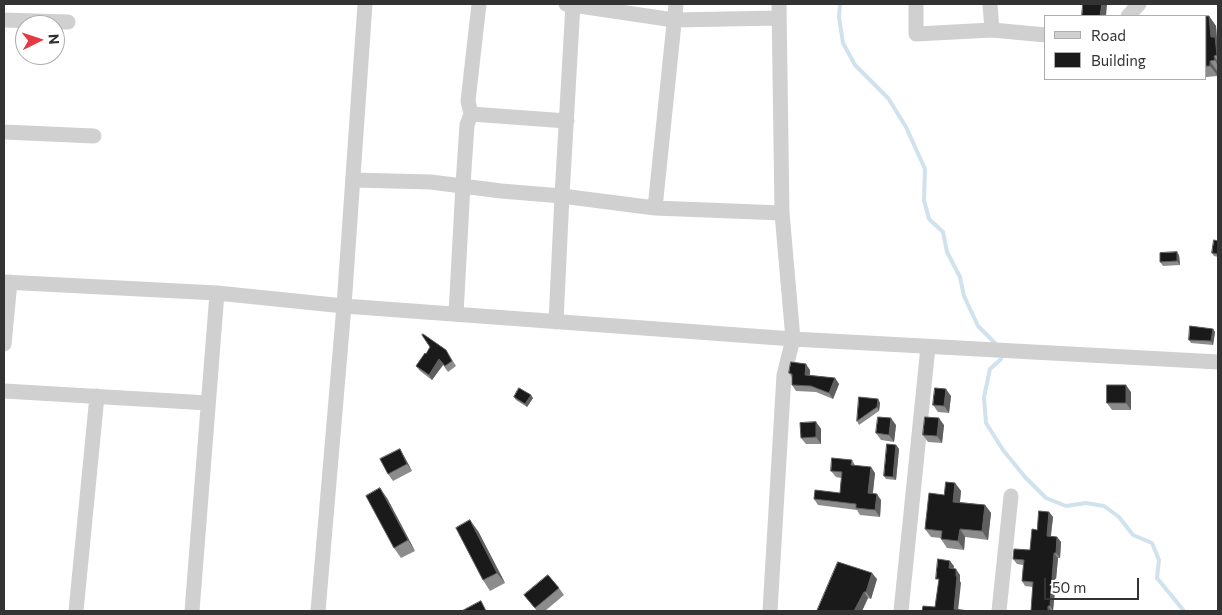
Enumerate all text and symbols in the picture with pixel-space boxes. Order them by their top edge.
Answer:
north arrow [15,15,65,65]
legend [1044,15,1207,80]
text: Road [1091,26,1126,44]
text: N [46,33,63,45]
text: Building [1091,51,1146,69]
scale bar [1047,568,1142,600]
text: 50 m [1052,578,1086,596]

